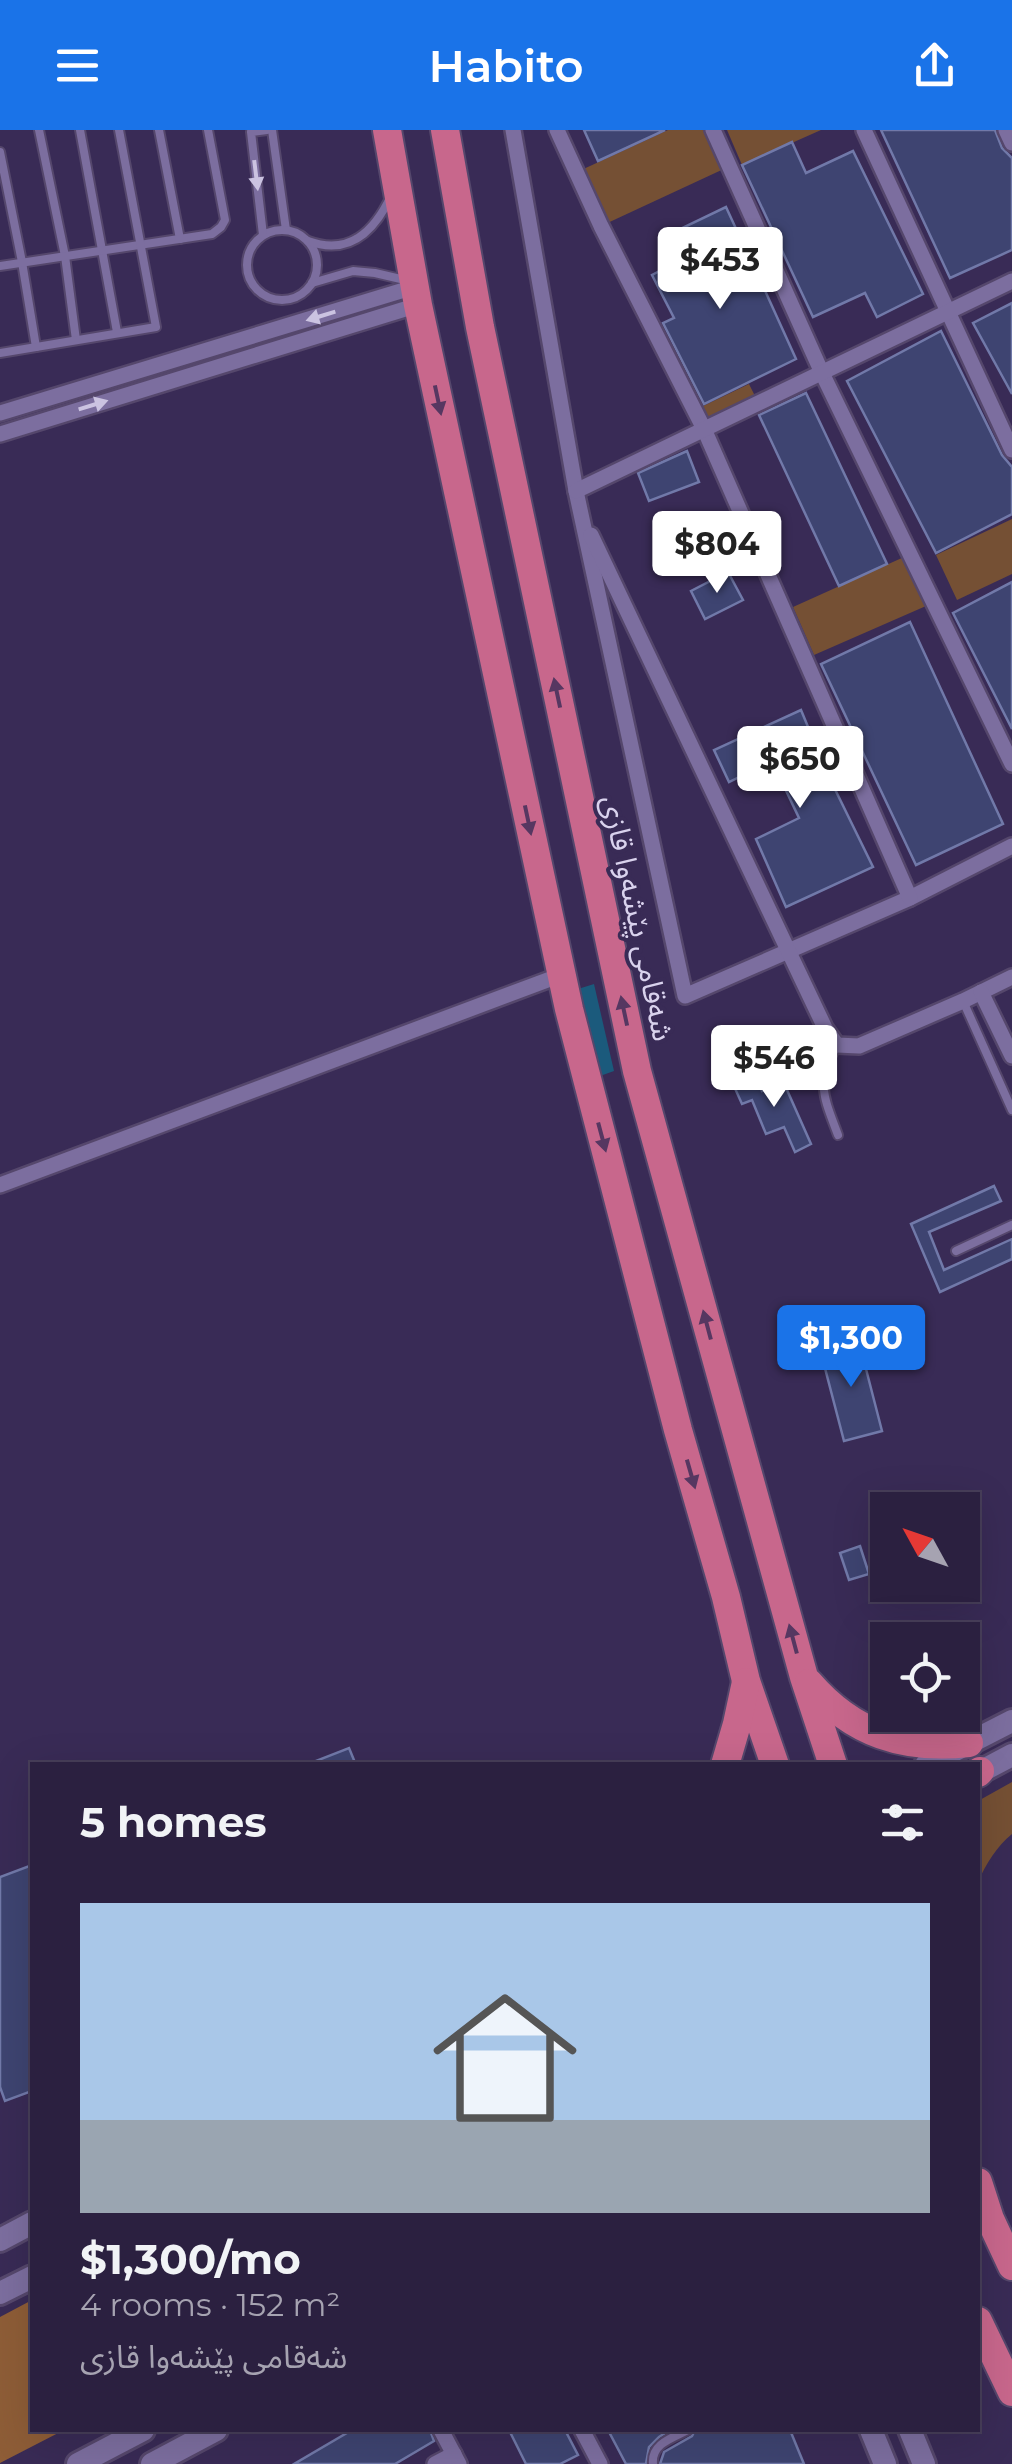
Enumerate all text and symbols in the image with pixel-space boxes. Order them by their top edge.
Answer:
icon: menu [50,38,105,93]
text: Habito [429,38,583,93]
icon: share [907,38,962,93]
one-way arrow [248,160,264,191]
pin: $453 [661,227,779,312]
text: $453 [680,240,760,279]
one-way arrow [306,309,336,324]
one-way arrow [431,385,447,416]
one-way arrow [78,397,108,412]
pin: $804 [658,511,776,596]
text: $804 [674,524,760,563]
one-way arrow [549,677,565,708]
pin: $650 [741,726,859,811]
text: $650 [759,739,841,778]
street label: شەقامی پێشەوا قازی [593,792,682,1045]
one-way arrow [521,805,537,836]
one-way arrow [616,995,631,1026]
pin: $546 [715,1025,833,1110]
text: $546 [733,1038,815,1077]
one-way arrow [595,1122,611,1153]
pin: $1,300 [770,1305,932,1390]
one-way arrow [698,1309,714,1340]
text: $1,300 [799,1318,903,1357]
one-way arrow [684,1460,699,1490]
north arrow [870,1492,980,1602]
map controls [870,1492,980,1732]
button: locate [870,1622,980,1732]
one-way arrow [785,1623,801,1654]
icon: filters [875,1795,930,1850]
text: 5 homes [80,1796,267,1848]
icon: home [415,1968,595,2148]
text: $1,300/mo [80,2233,301,2285]
text: 4 rooms · 152 m² [80,2285,340,2324]
text: شەقامی پێشەوا قازی [80,2337,347,2376]

